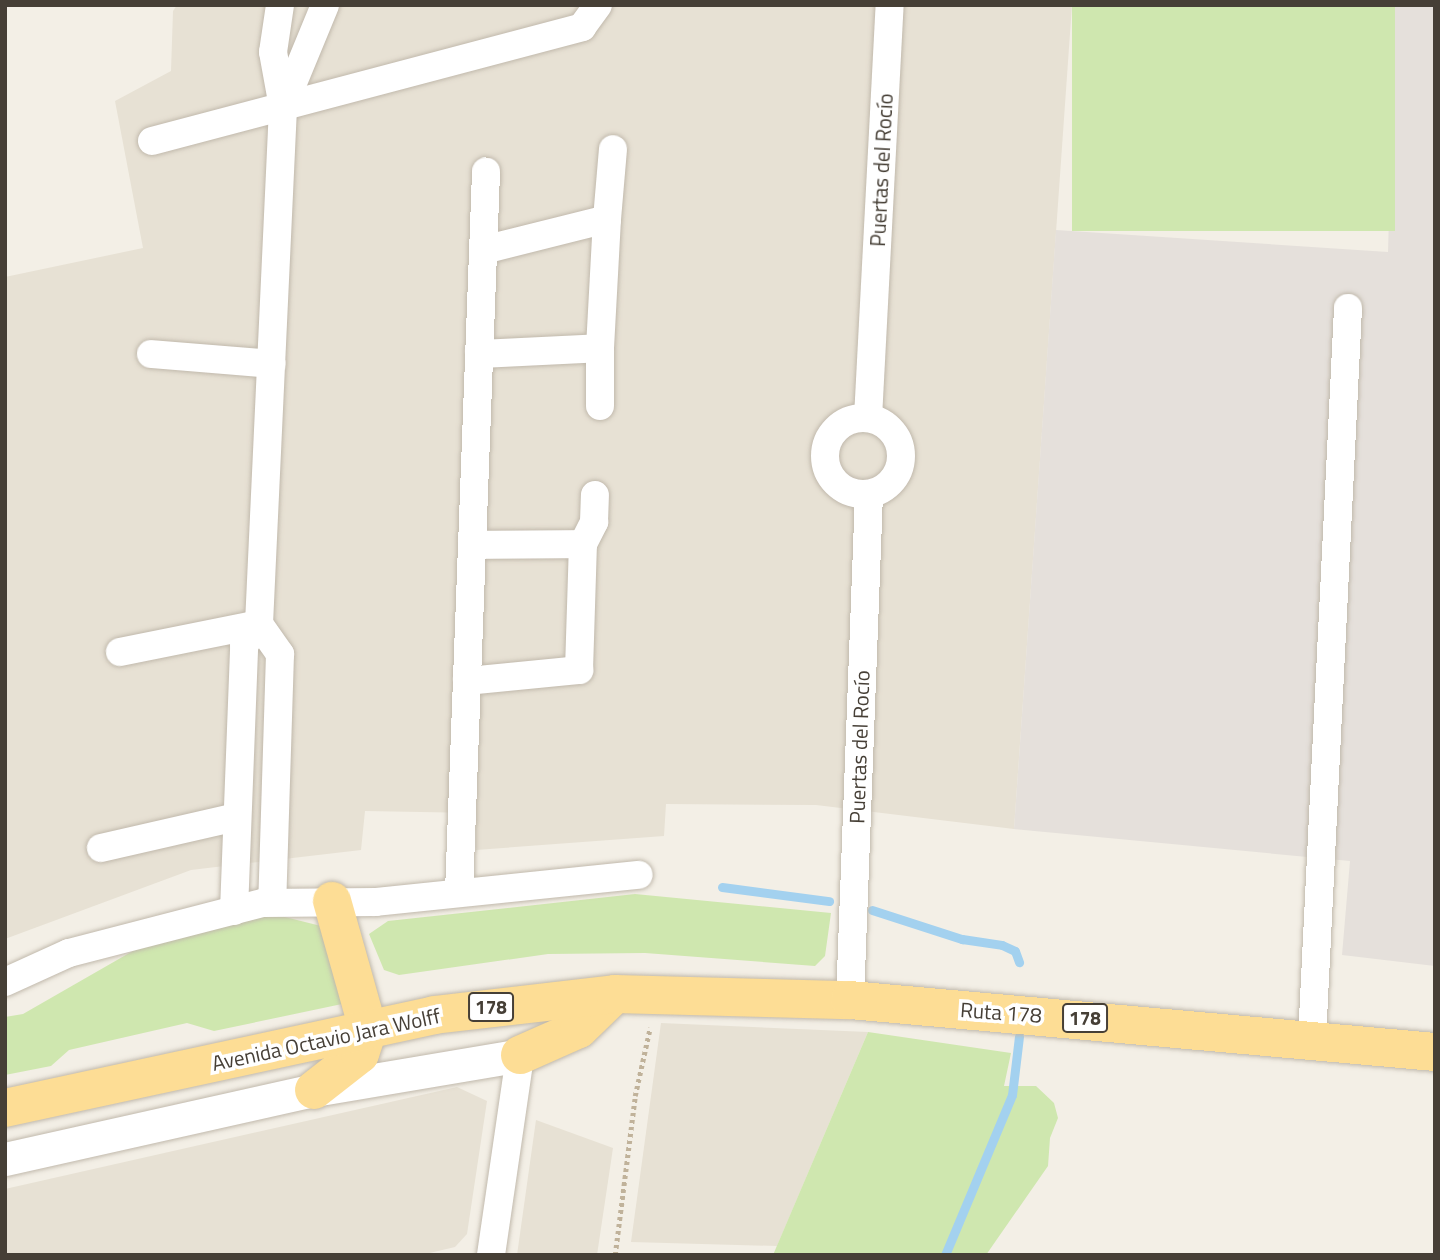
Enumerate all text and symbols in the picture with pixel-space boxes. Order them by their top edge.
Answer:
street label: Puertas del Rocío [864,93,898,247]
street label: Puertas del Rocío [844,670,874,824]
road number: 178 [466,992,516,1023]
street label: Ruta 178 [959,997,1043,1027]
street label: Avenida Octavio Jara Wolff [209,1002,443,1076]
road number: 178 [1060,1002,1110,1034]

